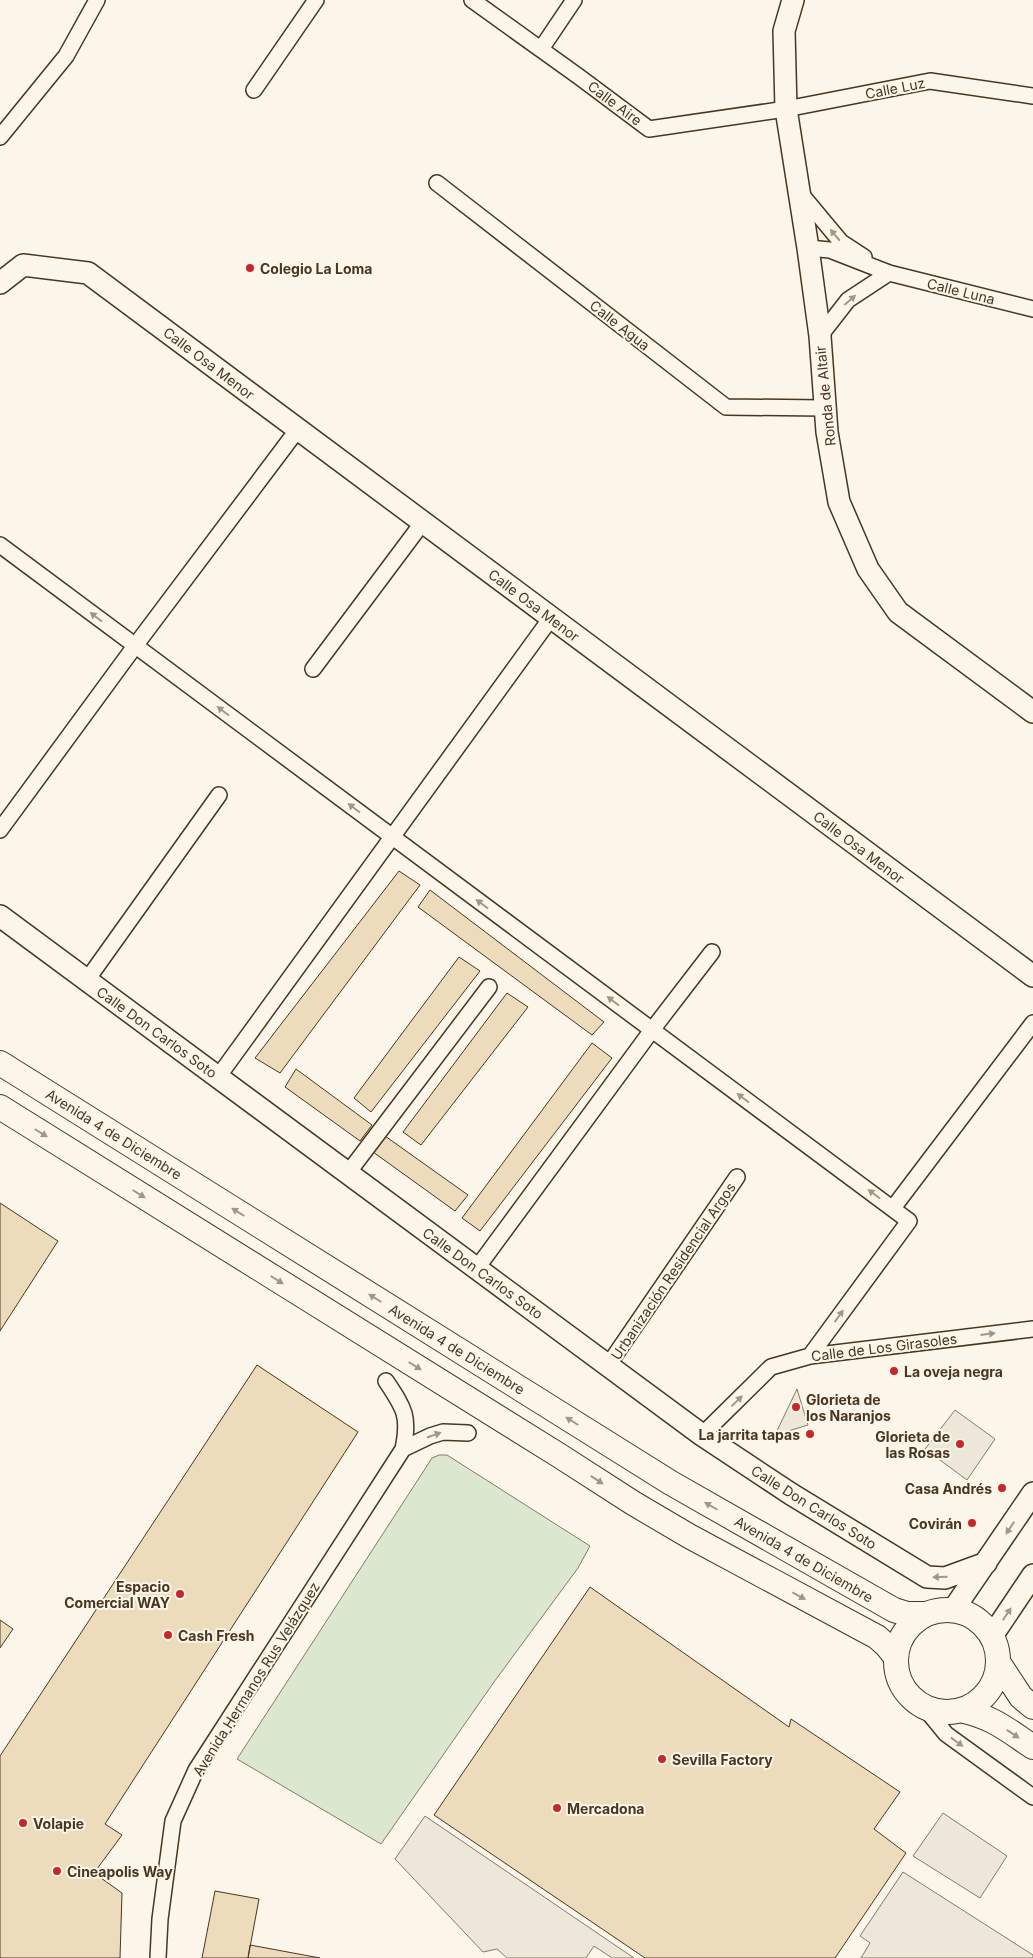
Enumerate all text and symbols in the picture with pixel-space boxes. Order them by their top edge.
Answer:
street label: Calle Luz [863,74,927,102]
street label: Calle Aire [585,77,645,129]
one-way arrow [830,229,841,241]
place label: Colegio La Loma [260,260,372,277]
marker: Colegio La Loma [244,262,256,274]
street label: Calle Luna [925,274,997,308]
one-way arrow [843,294,855,306]
street label: Calle Agua [587,296,653,354]
street label: Calle Osa Menor [160,323,258,403]
street label: Ronda de Altair [811,345,839,447]
street label: Calle Osa Menor [485,565,583,645]
one-way arrow [89,612,103,622]
one-way arrow [217,707,230,717]
one-way arrow [348,803,361,814]
street label: Calle Osa Menor [810,807,908,887]
one-way arrow [475,899,489,909]
street label: Calle Don Carlos Soto [94,983,220,1081]
one-way arrow [607,995,620,1006]
street label: Avenida 4 de Diciembre [43,1085,185,1183]
one-way arrow [737,1092,750,1103]
one-way arrow [35,1128,48,1137]
street label: Urbanización Residencial Argos [607,1179,739,1363]
one-way arrow [132,1189,145,1199]
one-way arrow [868,1189,881,1200]
one-way arrow [231,1207,244,1216]
street label: Calle Don Carlos Soto [420,1224,546,1322]
one-way arrow [270,1275,283,1284]
one-way arrow [369,1293,382,1303]
street label: Avenida 4 de Diciembre [386,1300,528,1398]
one-way arrow [833,1310,843,1323]
street label: Calle de Los Girasoles [810,1330,958,1364]
one-way arrow [981,1330,997,1338]
one-way arrow [408,1361,421,1370]
place label: La oveja negra [904,1363,1003,1380]
marker: La oveja negra [888,1365,900,1377]
place label: Glorieta de los Naranjos [806,1391,891,1424]
one-way arrow [731,1395,743,1407]
marker: Glorieta de los Naranjos [790,1401,802,1413]
one-way arrow [566,1417,579,1426]
place label: La jarrita tapas [698,1426,800,1443]
marker: La jarrita tapas [804,1428,816,1440]
place label: Glorieta de las Rosas [875,1428,950,1461]
one-way arrow [427,1431,442,1439]
marker: Glorieta de las Rosas [954,1438,966,1450]
street label: Calle Don Carlos Soto [748,1461,880,1553]
one-way arrow [590,1475,603,1485]
place label: Casa Andrés [905,1480,992,1497]
marker: Casa Andrés [996,1482,1008,1494]
one-way arrow [704,1502,719,1510]
street label: Avenida 4 de Diciembre [732,1512,876,1606]
place label: Covirán [909,1515,962,1532]
marker: Covirán [966,1517,978,1529]
one-way arrow [1005,1521,1015,1535]
one-way arrow [932,1573,948,1581]
place label: Espacio Comercial WAY [64,1578,170,1611]
street label: Avenida Hermanos Rus Velázquez [189,1579,323,1779]
marker: Espacio Comercial WAY [174,1588,186,1600]
one-way arrow [792,1592,807,1600]
one-way arrow [1002,1607,1012,1621]
place label: Cash Fresh [178,1627,255,1644]
marker: Cash Fresh [162,1629,174,1641]
one-way arrow [1007,1729,1020,1739]
one-way arrow [950,1737,964,1747]
place label: Sevilla Factory [672,1751,773,1768]
marker: Sevilla Factory [656,1753,668,1765]
place label: Mercadona [567,1800,645,1817]
marker: Mercadona [551,1802,563,1814]
place label: Volapie [33,1815,84,1832]
marker: Volapie [17,1817,29,1829]
place label: Cineapolis Way [67,1863,173,1880]
marker: Cineapolis Way [51,1865,63,1877]

